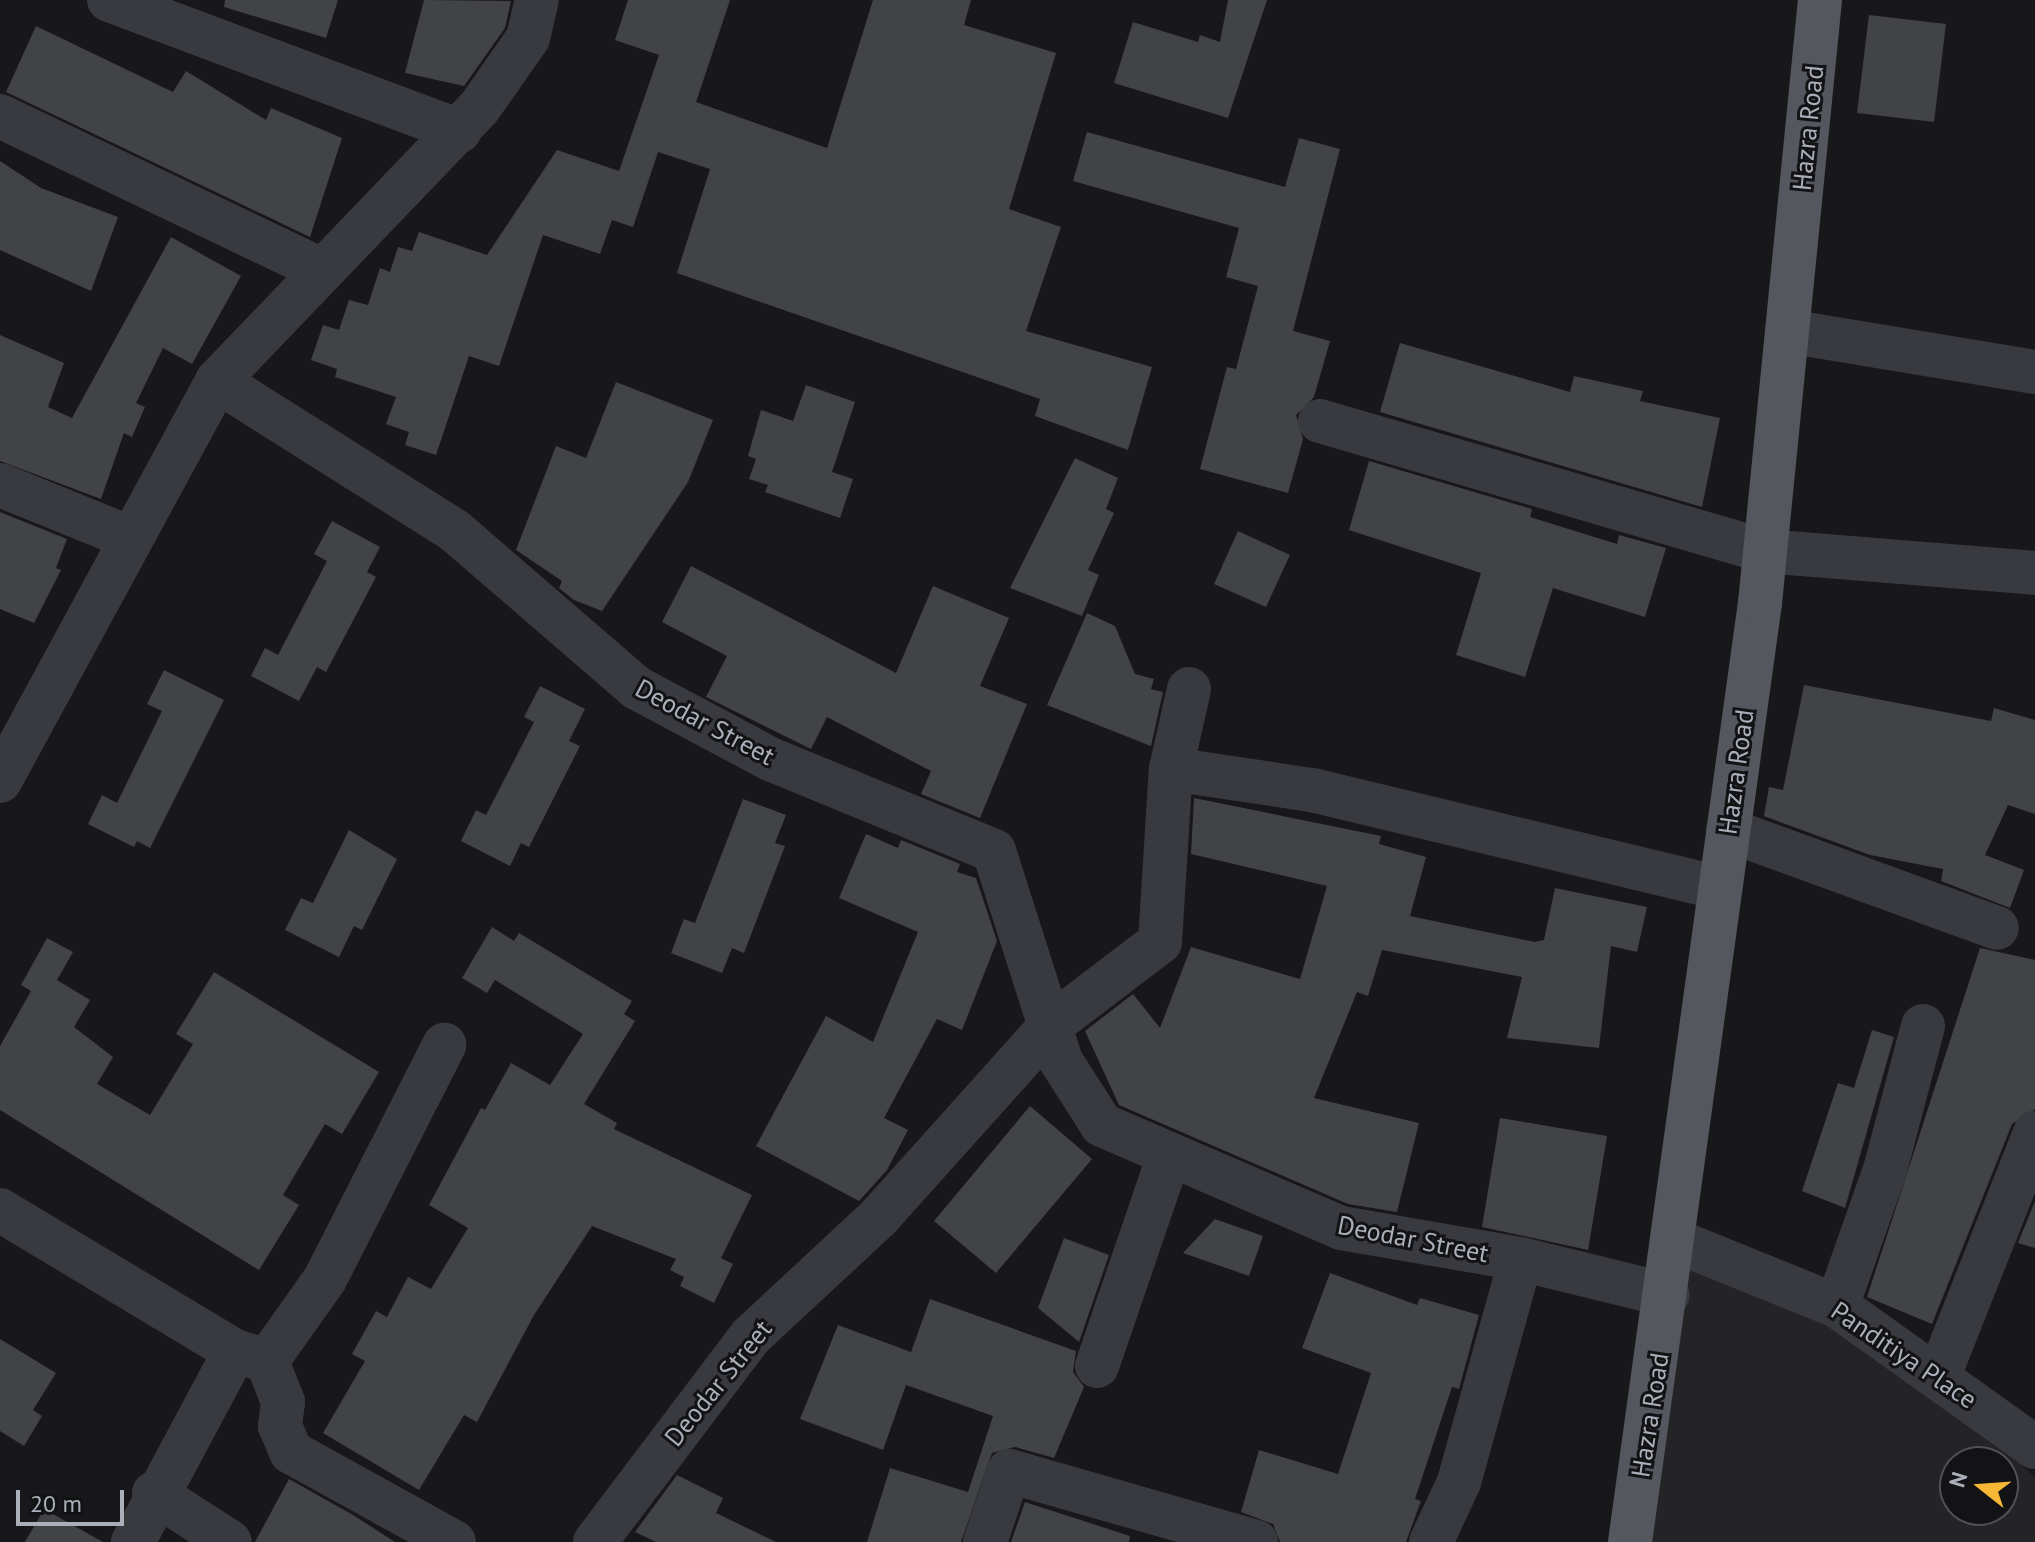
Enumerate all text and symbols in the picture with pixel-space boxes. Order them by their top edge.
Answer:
street label: Hazra Road [1786,64,1830,192]
street label: Deodar Street [630,672,780,772]
street label: Hazra Road [1712,708,1760,836]
street label: Deodar Street [1335,1209,1491,1269]
street label: Panditiya Place [1825,1295,1983,1415]
street label: Deodar Street [658,1314,778,1452]
street label: Hazra Road [1625,1350,1675,1480]
north arrow [1939,1446,2019,1526]
text: N [1942,1469,1973,1491]
scale bar [20,1474,128,1524]
text: 20 m [30,1488,82,1519]

